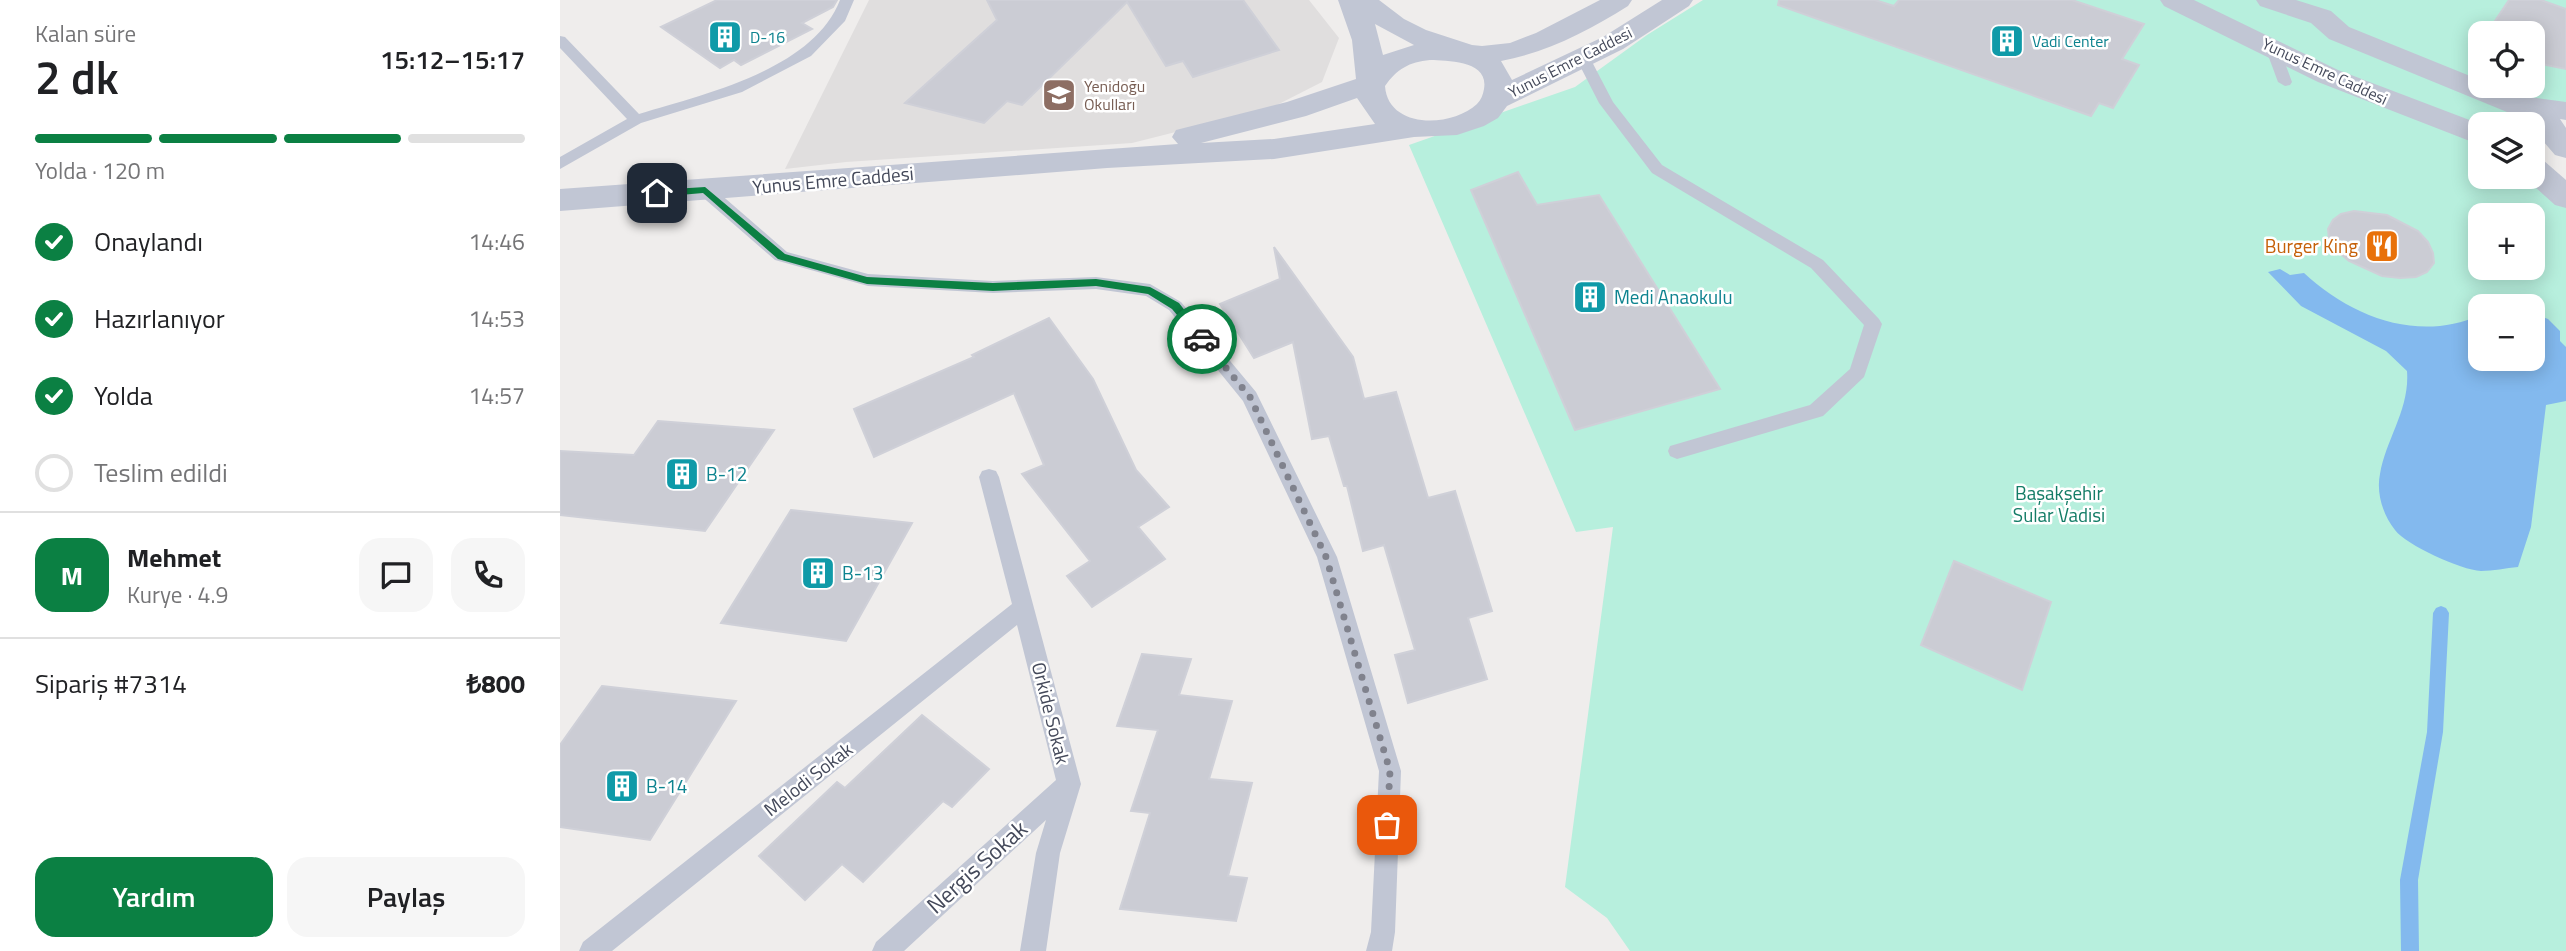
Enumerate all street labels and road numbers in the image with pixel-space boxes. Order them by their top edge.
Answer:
street label: Yunus Emre Caddesi [1504,20,1636,104]
street label: Yunus Emre Caddesi [2258,31,2392,111]
street label: Yunus Emre Caddesi [751,158,915,201]
street label: Orkide Sokak [1025,659,1078,767]
street label: Melodi Sokak [757,734,858,823]
street label: Nergis Sokak [918,812,1035,922]

